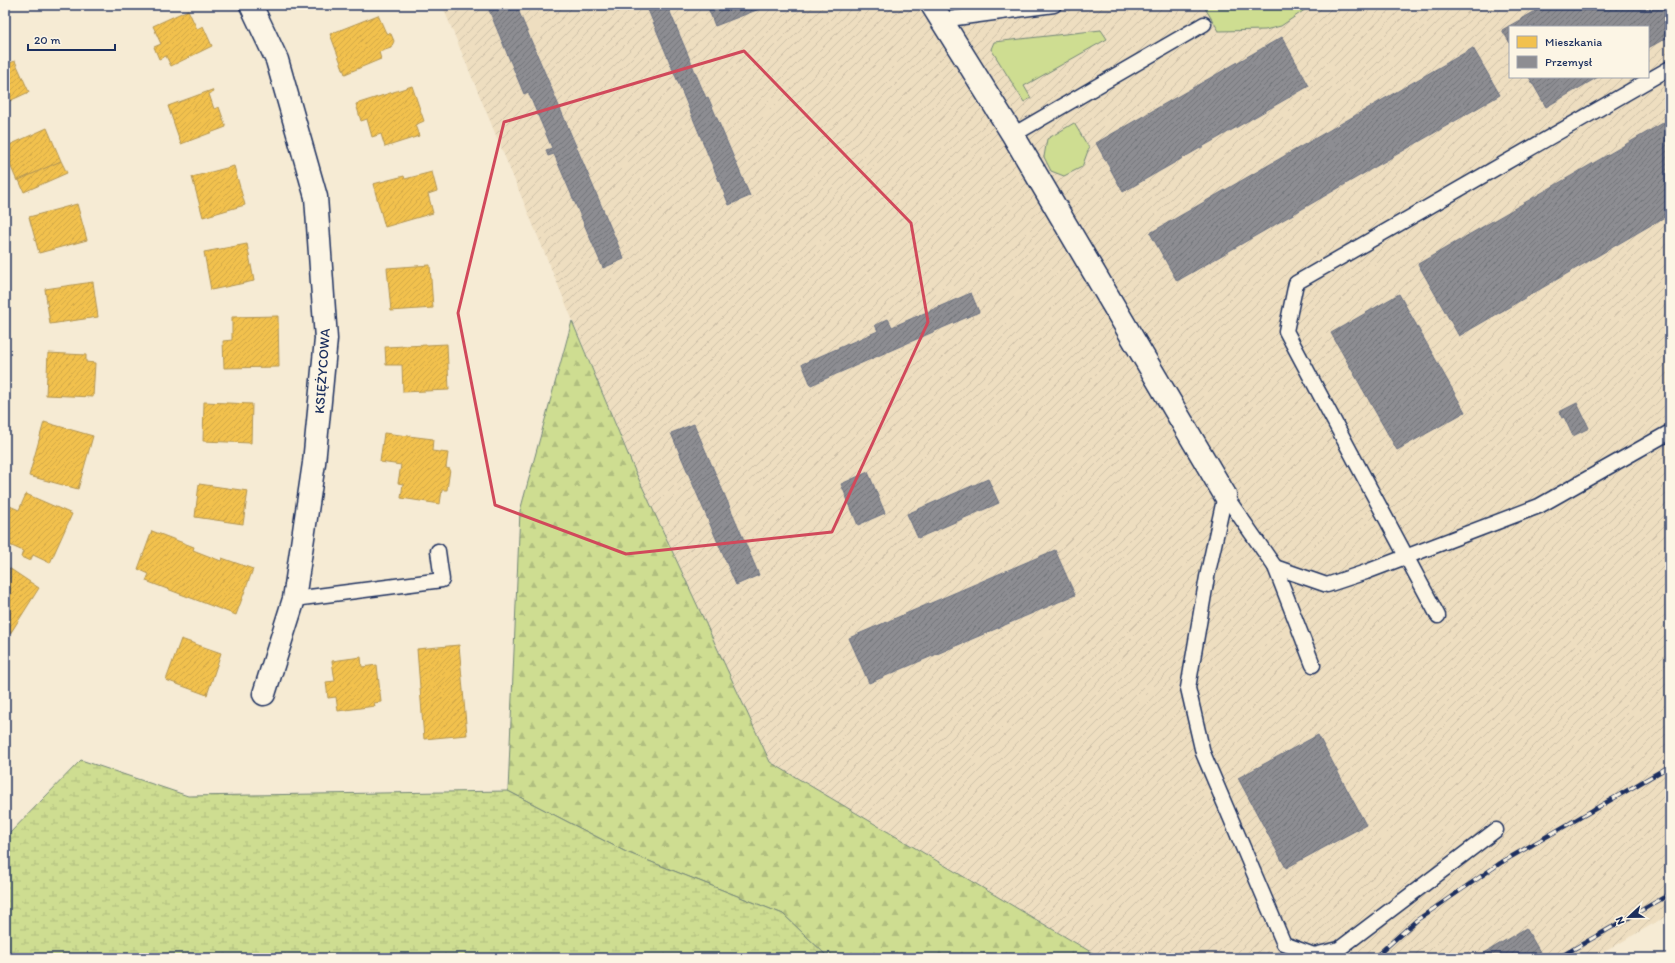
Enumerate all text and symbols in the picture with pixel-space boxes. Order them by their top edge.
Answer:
scale bar [28,26,115,52]
legend [1509,26,1649,78]
text: 20 m [34,33,61,47]
text: Mieszkania [1545,35,1602,49]
text: Przemysł [1545,55,1593,69]
street label: KSIĘŻYCOWA [311,328,334,414]
north arrow [1609,897,1649,937]
text: N [1613,915,1628,926]

